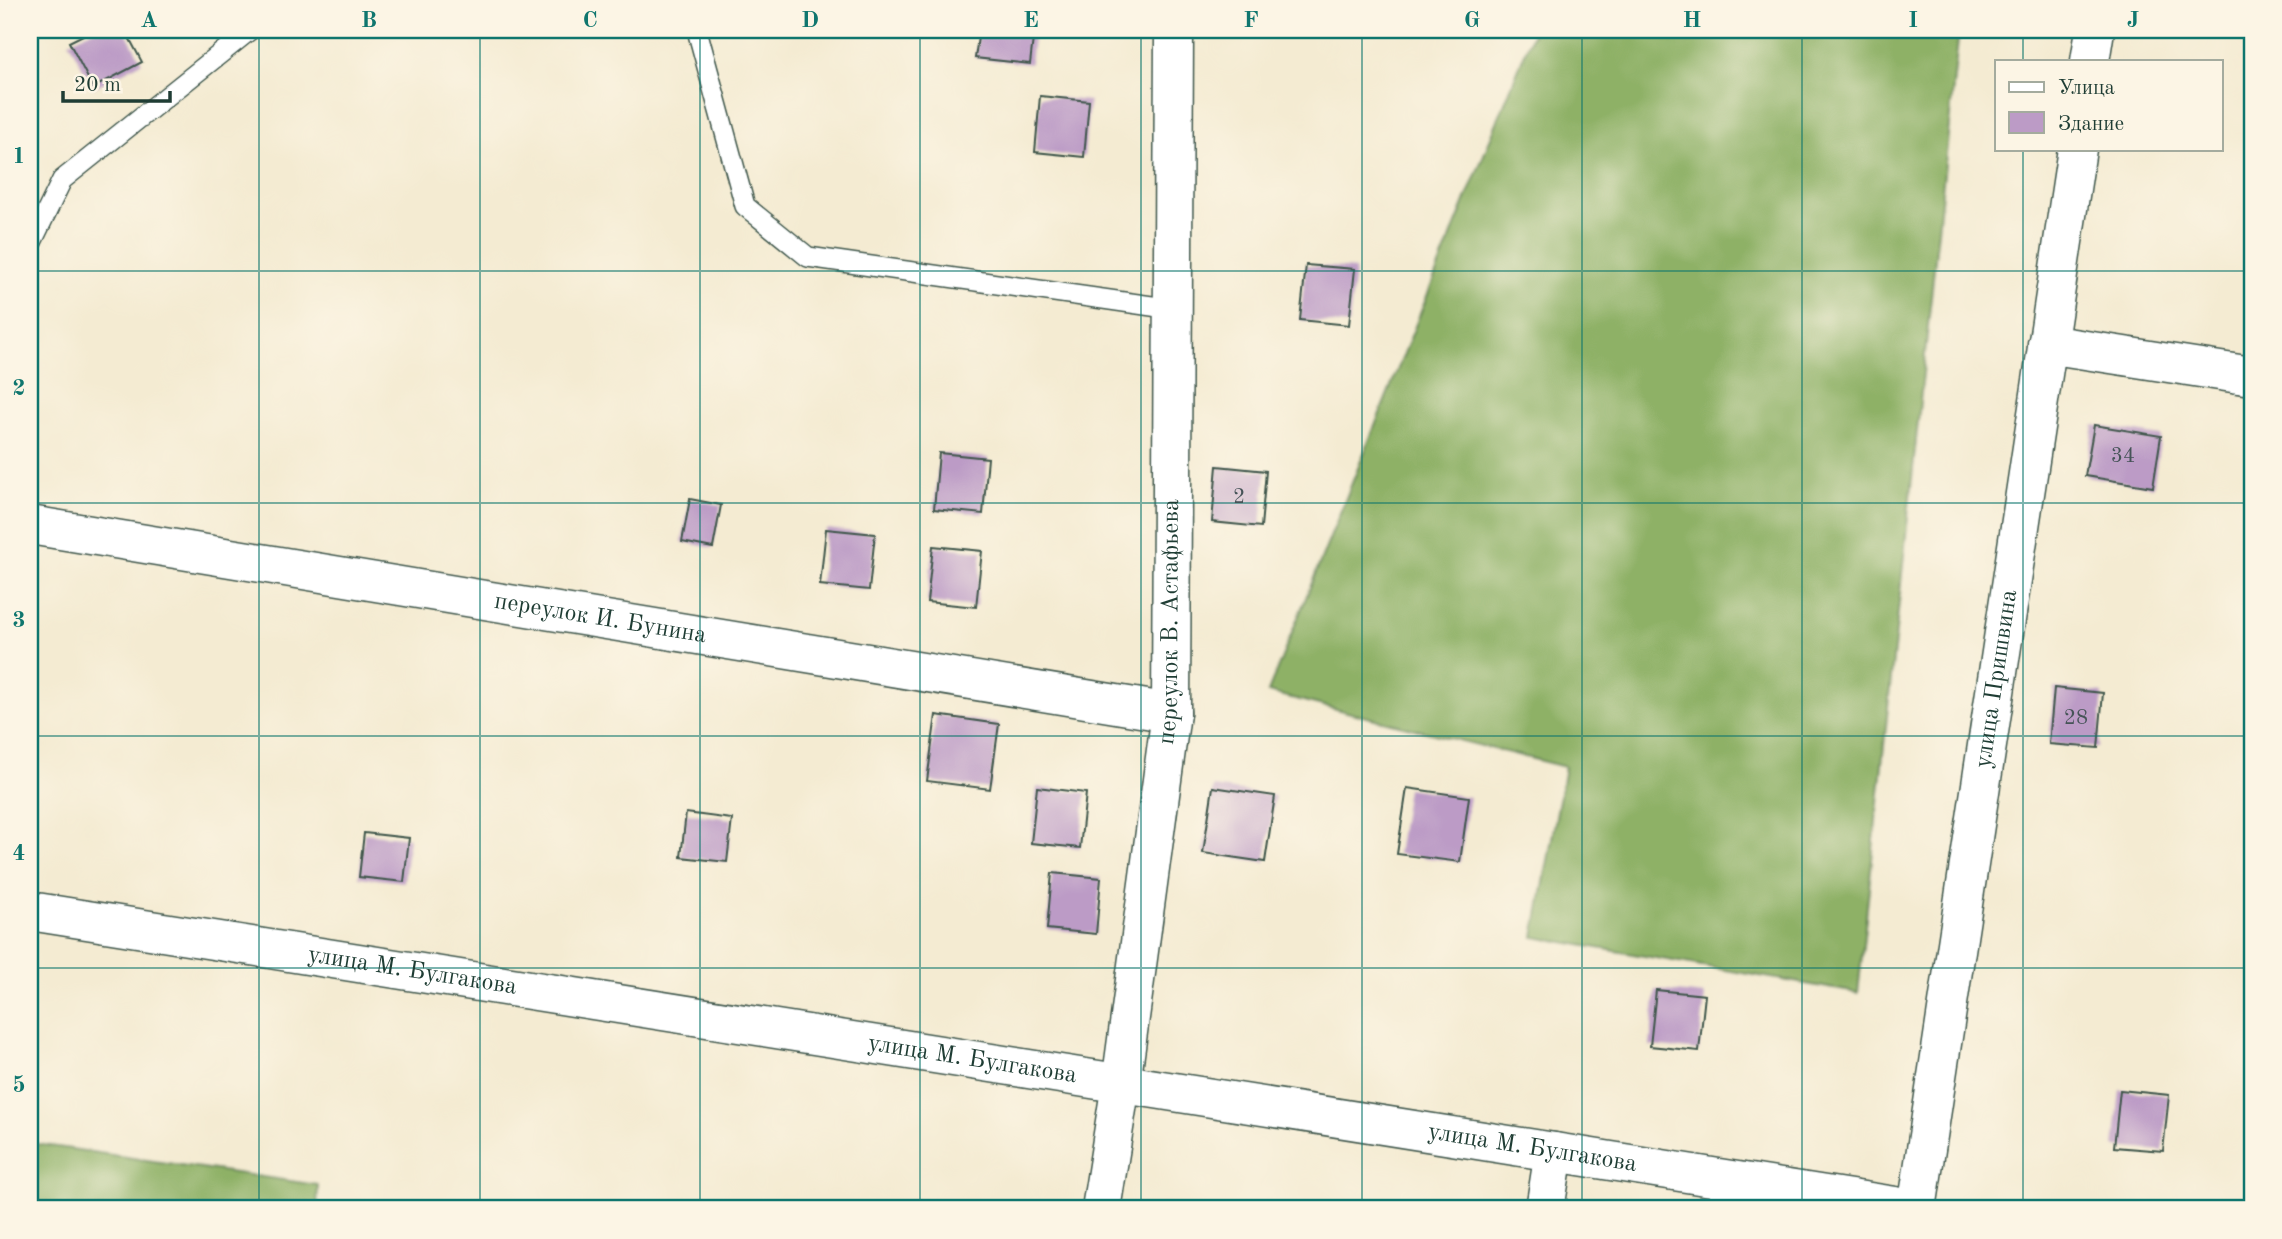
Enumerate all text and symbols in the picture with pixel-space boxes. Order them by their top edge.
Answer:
text: A [140,9,158,32]
text: B [361,9,377,32]
text: C [582,9,598,32]
text: D [801,9,819,32]
text: E [1023,9,1039,32]
text: F [1243,9,1259,32]
text: G [1464,9,1480,32]
text: H [1683,9,1701,32]
text: I [1908,9,1918,32]
text: J [2127,9,2139,32]
scale bar [63,60,170,104]
legend [1995,60,2222,150]
text: 20 m [74,75,121,96]
text: Улица [2058,78,2115,99]
text: Здание [2058,114,2124,135]
text: 1 [12,145,26,168]
text: 2 [12,377,26,400]
house number: 34 [2111,446,2135,467]
house number: 2 [1233,487,1245,508]
street label: переулок В. Астафьева [1155,499,1184,746]
street label: улица Пришвина [1972,588,2022,770]
street label: переулок И. Бунина [492,590,708,648]
text: 3 [12,609,26,632]
house number: 28 [2064,708,2088,729]
text: 4 [12,842,26,865]
street label: улица М. Булгакова [306,943,519,1000]
street label: улица М. Булгакова [866,1032,1079,1088]
text: 5 [12,1074,26,1097]
street label: улица М. Булгакова [1426,1120,1639,1177]

